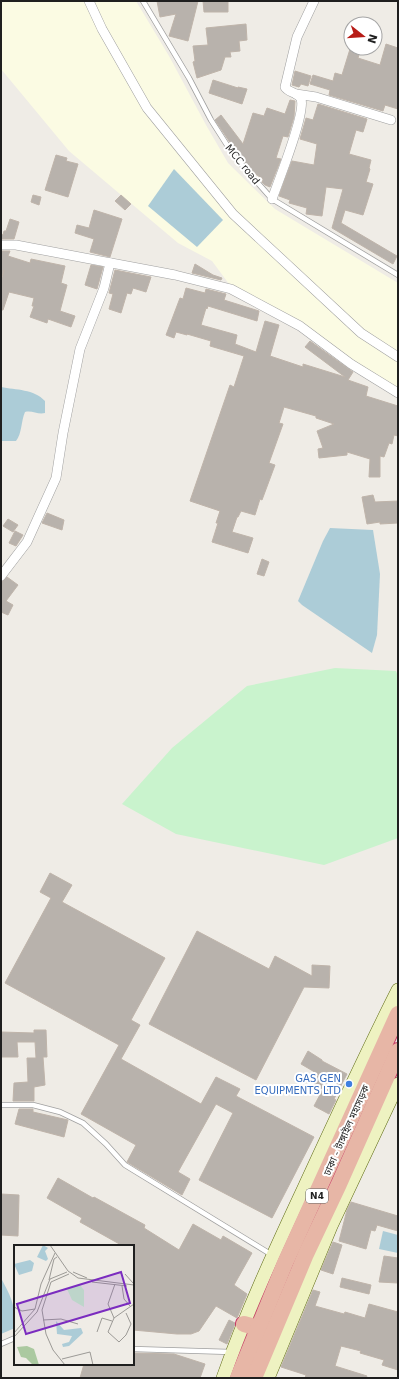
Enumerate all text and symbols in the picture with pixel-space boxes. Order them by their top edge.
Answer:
north arrow [343,16,383,56]
text: N [365,32,380,45]
street label: MCC road [223,142,262,187]
place label: GAS GEN EQUIPMENTS LTD [254,1073,341,1096]
marker: GAS GEN EQUIPMENTS LTD [344,1079,354,1089]
street label: ঢাকা - টাঙ্গাইল মহাসড়ক [321,1082,372,1178]
road number: N4 [306,1189,328,1203]
inset map [14,1245,134,1365]

